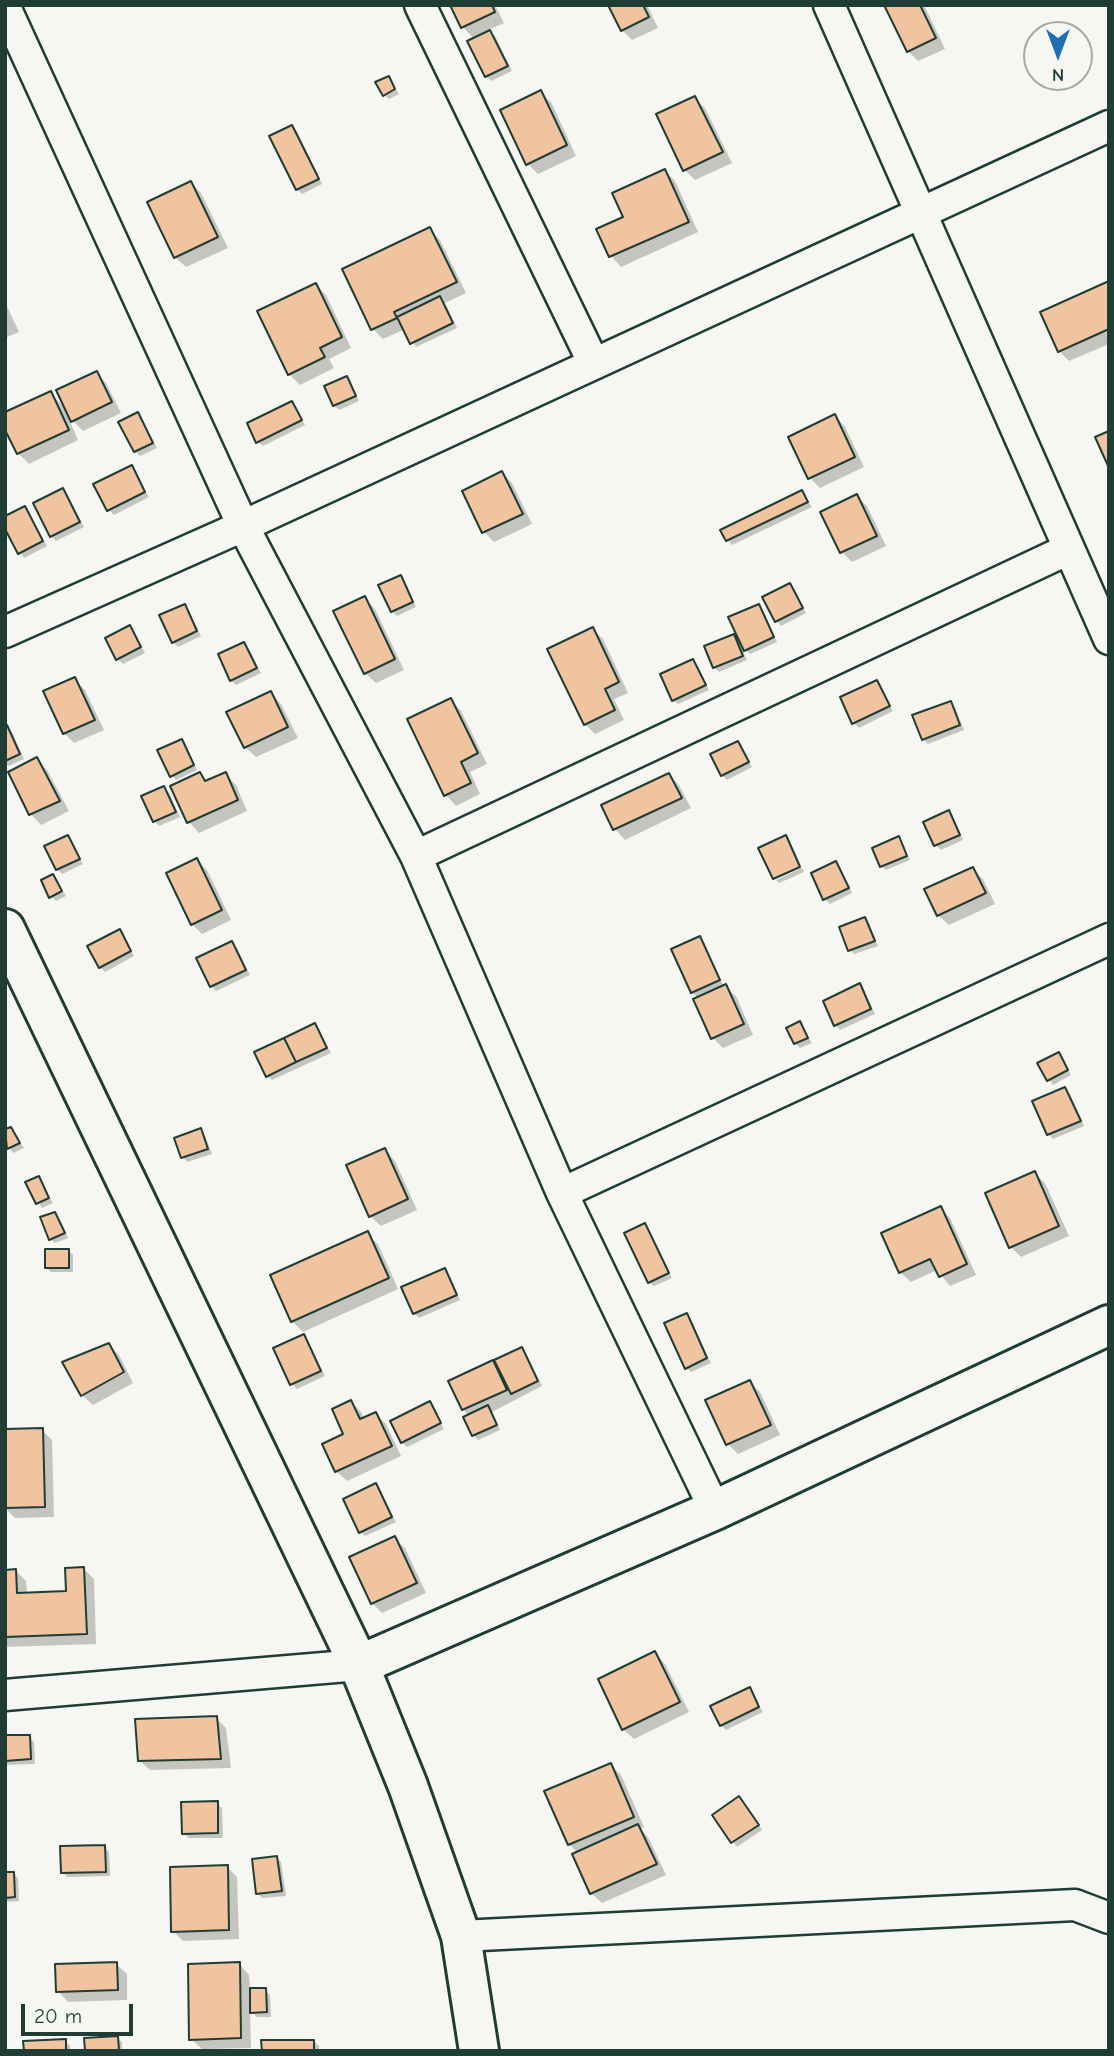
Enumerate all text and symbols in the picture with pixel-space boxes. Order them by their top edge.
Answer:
north arrow [1023,21,1093,91]
text: N [1052,64,1064,86]
scale bar [24,1990,136,2034]
text: 20 m [34,2004,82,2028]

